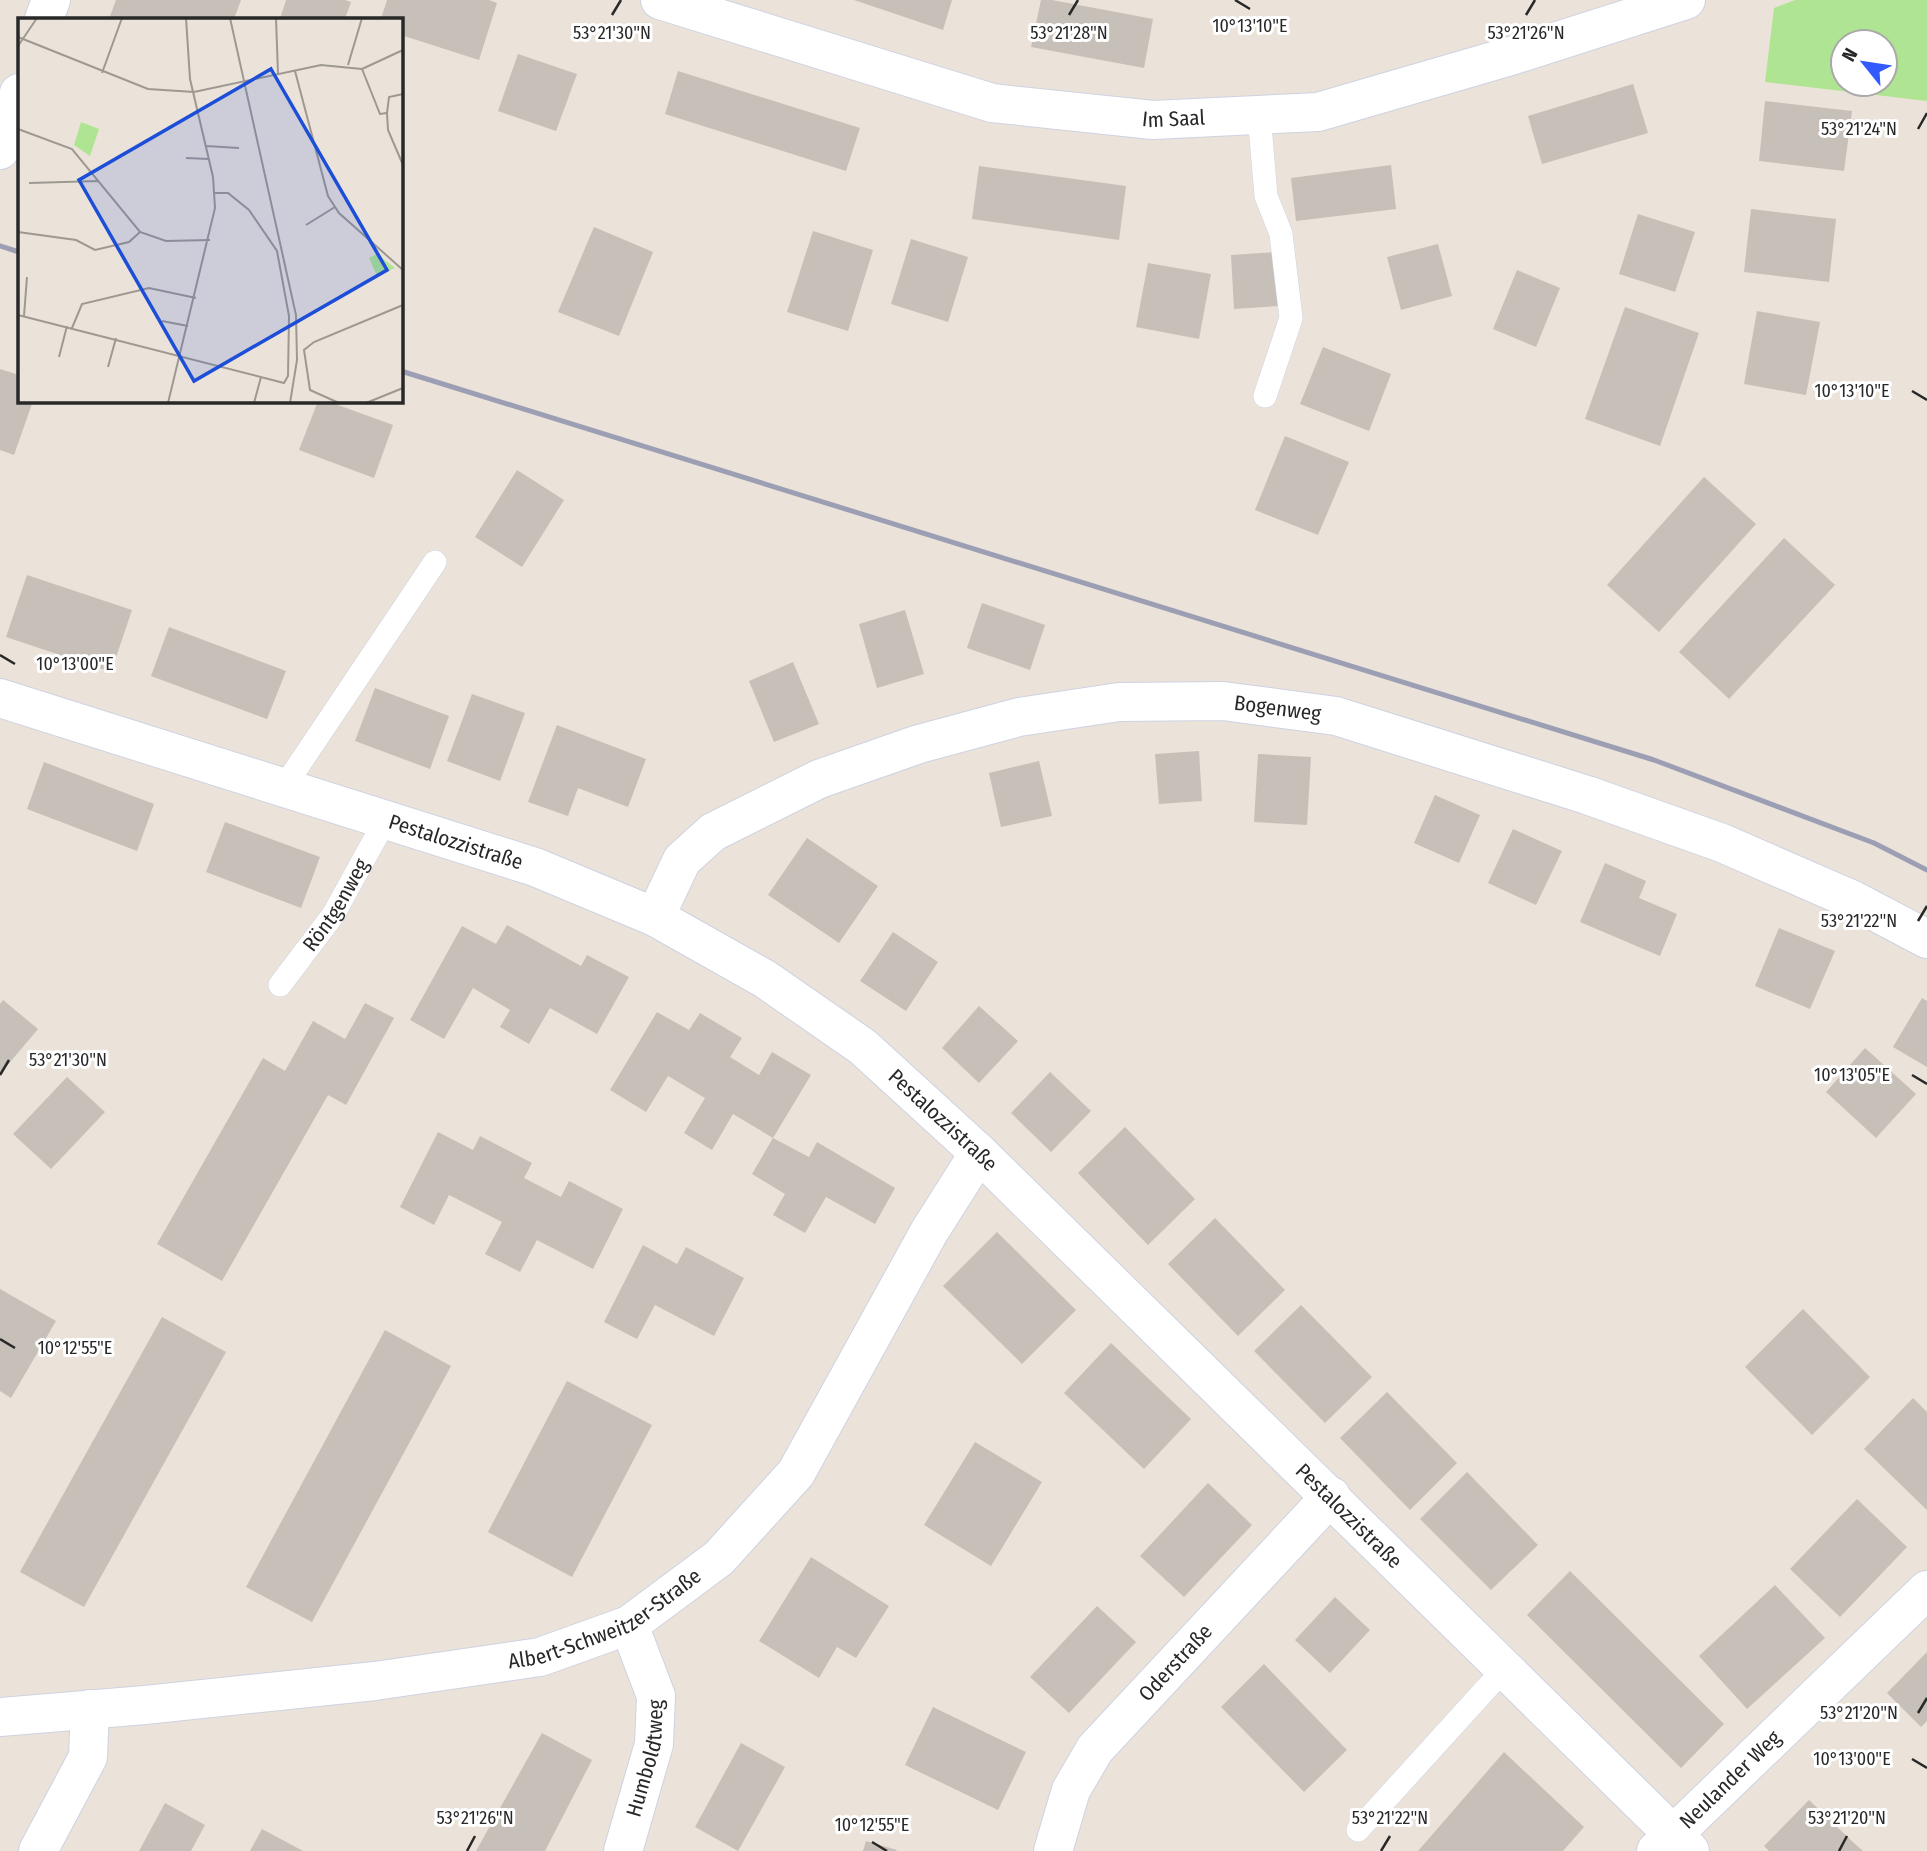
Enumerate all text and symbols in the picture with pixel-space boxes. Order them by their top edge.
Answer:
text: 10°13'10"E [1212,15,1288,37]
inset map [18,18,402,402]
text: 53°21'30"N [573,22,651,44]
text: 53°21'28"N [1030,22,1108,44]
text: 53°21'26"N [1487,22,1565,44]
north arrow [1829,28,1899,98]
text: N [1837,44,1863,65]
street label: Im Saal [1141,104,1206,133]
text: 53°21'24"N [1821,118,1897,140]
text: 10°13'10"E [1814,380,1890,402]
text: 10°13'00"E [36,653,114,675]
street label: Bogenweg [1232,690,1323,727]
street label: Pestalozzistraße [385,809,526,875]
street label: Röntgenweg [297,854,375,957]
text: 53°21'22"N [1821,910,1897,932]
text: 53°21'30"N [29,1049,107,1071]
street label: Pestalozzistraße [883,1064,1003,1177]
text: 10°13'05"E [1814,1064,1890,1086]
text: 10°12'55"E [38,1337,112,1359]
street label: Pestalozzistraße [1290,1458,1408,1574]
street label: Albert-Schweitzer-Straße [506,1563,706,1674]
street label: Oderstraße [1133,1619,1218,1707]
street label: Humboldtweg [621,1699,669,1820]
text: 53°21'20"N [1820,1702,1898,1724]
street label: Neulander Weg [1674,1725,1786,1834]
text: 10°13'00"E [1813,1748,1891,1770]
text: 53°21'26"N [436,1807,514,1829]
text: 53°21'22"N [1352,1807,1428,1829]
text: 53°21'20"N [1808,1807,1886,1829]
text: 10°12'55"E [835,1814,909,1836]

